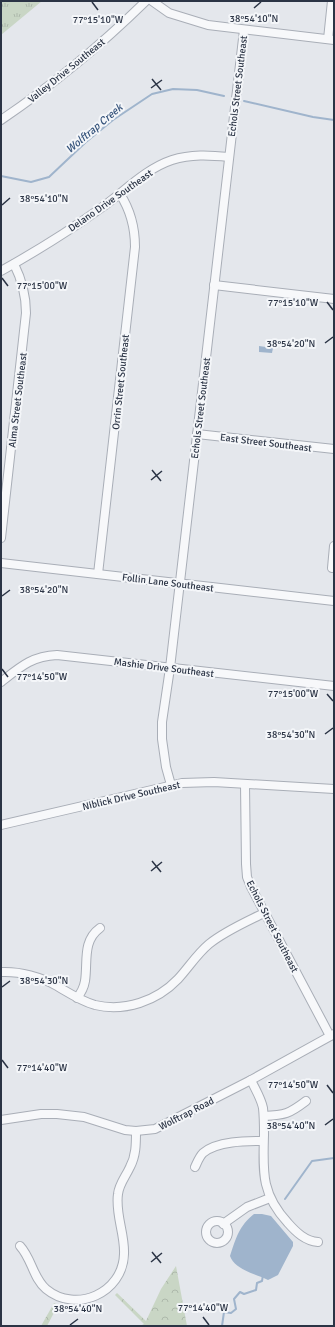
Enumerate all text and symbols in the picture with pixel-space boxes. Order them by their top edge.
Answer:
text: 38°54'10"N [230,13,278,25]
text: 77°15'10"W [73,14,124,26]
street label: Echols Street Southeast [226,34,250,137]
street label: Valley Drive Southeast [26,36,108,105]
water label: Wolftrap Creek [63,100,126,156]
street label: Delano Drive Southeast [66,167,155,234]
text: 38°54'10"N [20,193,68,205]
text: 77°15'00"W [17,280,68,292]
text: 77°15'10"W [268,297,319,309]
street label: Orrin Street Southeast [110,333,132,430]
text: 38°54'20"N [267,338,315,350]
street label: Alma Street Southeast [6,351,30,448]
street label: Echols Street Southeast [189,356,213,459]
street label: East Street Southeast [219,431,313,455]
street label: Follin Lane Southeast [121,571,215,595]
text: 38°54'20"N [20,584,68,596]
street label: Mashie Drive Southeast [113,656,215,680]
text: 77°14'50"W [17,671,68,683]
text: 77°15'00"W [268,688,319,700]
text: 38°54'30"N [267,729,315,741]
street label: Niblick Drive Southeast [81,779,182,813]
street label: Echols Street Southeast [244,878,301,975]
text: 38°54'30"N [20,975,68,987]
text: 77°14'40"W [17,1062,68,1074]
text: 77°14'50"W [268,1079,319,1091]
street label: Wolftrap Road [157,1095,216,1133]
text: 38°54'40"N [267,1120,315,1132]
text: 77°14'40"W [178,1302,229,1314]
text: 38°54'40"N [54,1303,102,1315]

